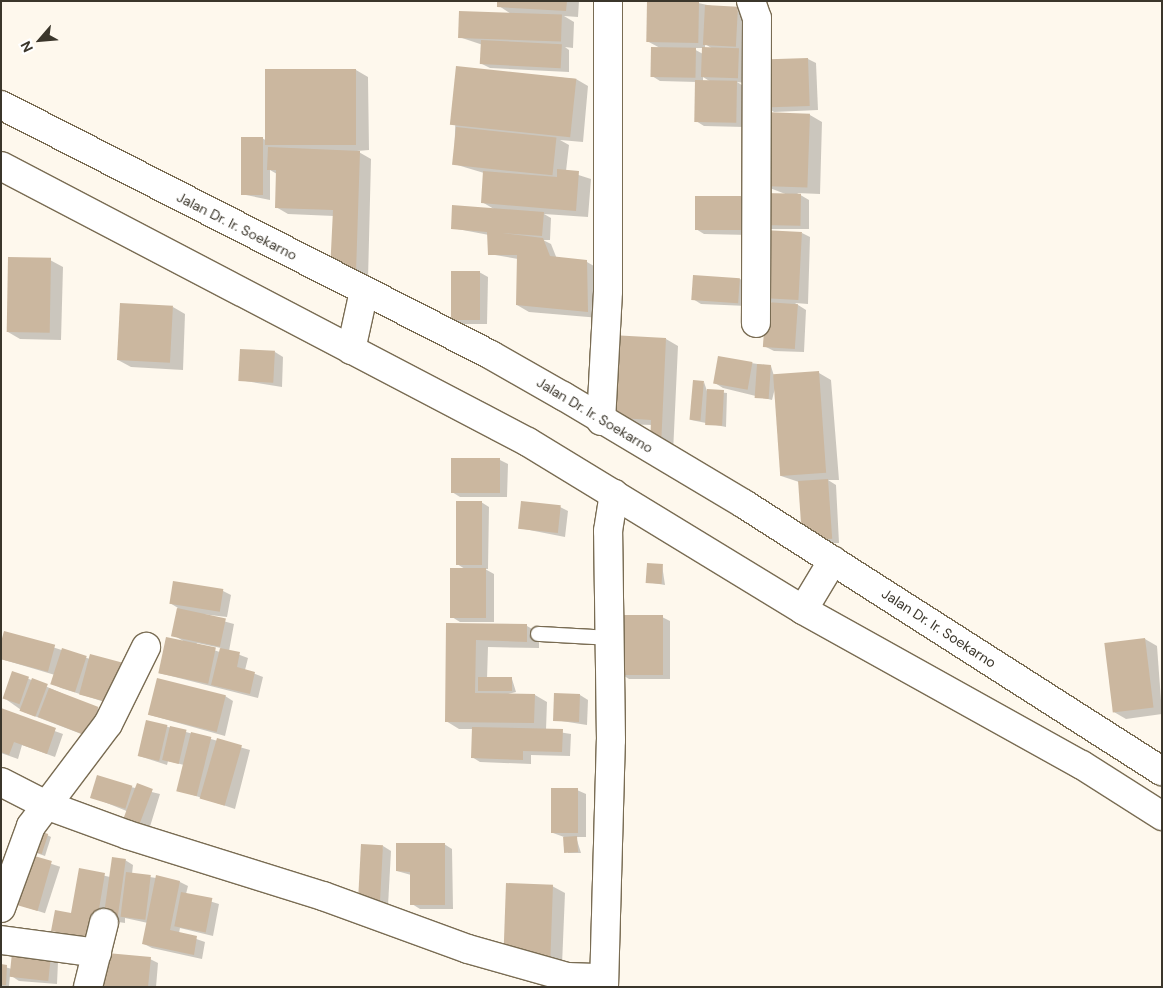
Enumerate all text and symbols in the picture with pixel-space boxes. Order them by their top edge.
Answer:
north arrow [15,15,65,65]
text: N [16,38,37,55]
street label: Jalan Dr. Ir. Soekarno [174,188,300,264]
street label: Jalan Dr. Ir. Soekarno [534,374,656,456]
street label: Jalan Dr. Ir. Soekarno [879,585,999,671]

